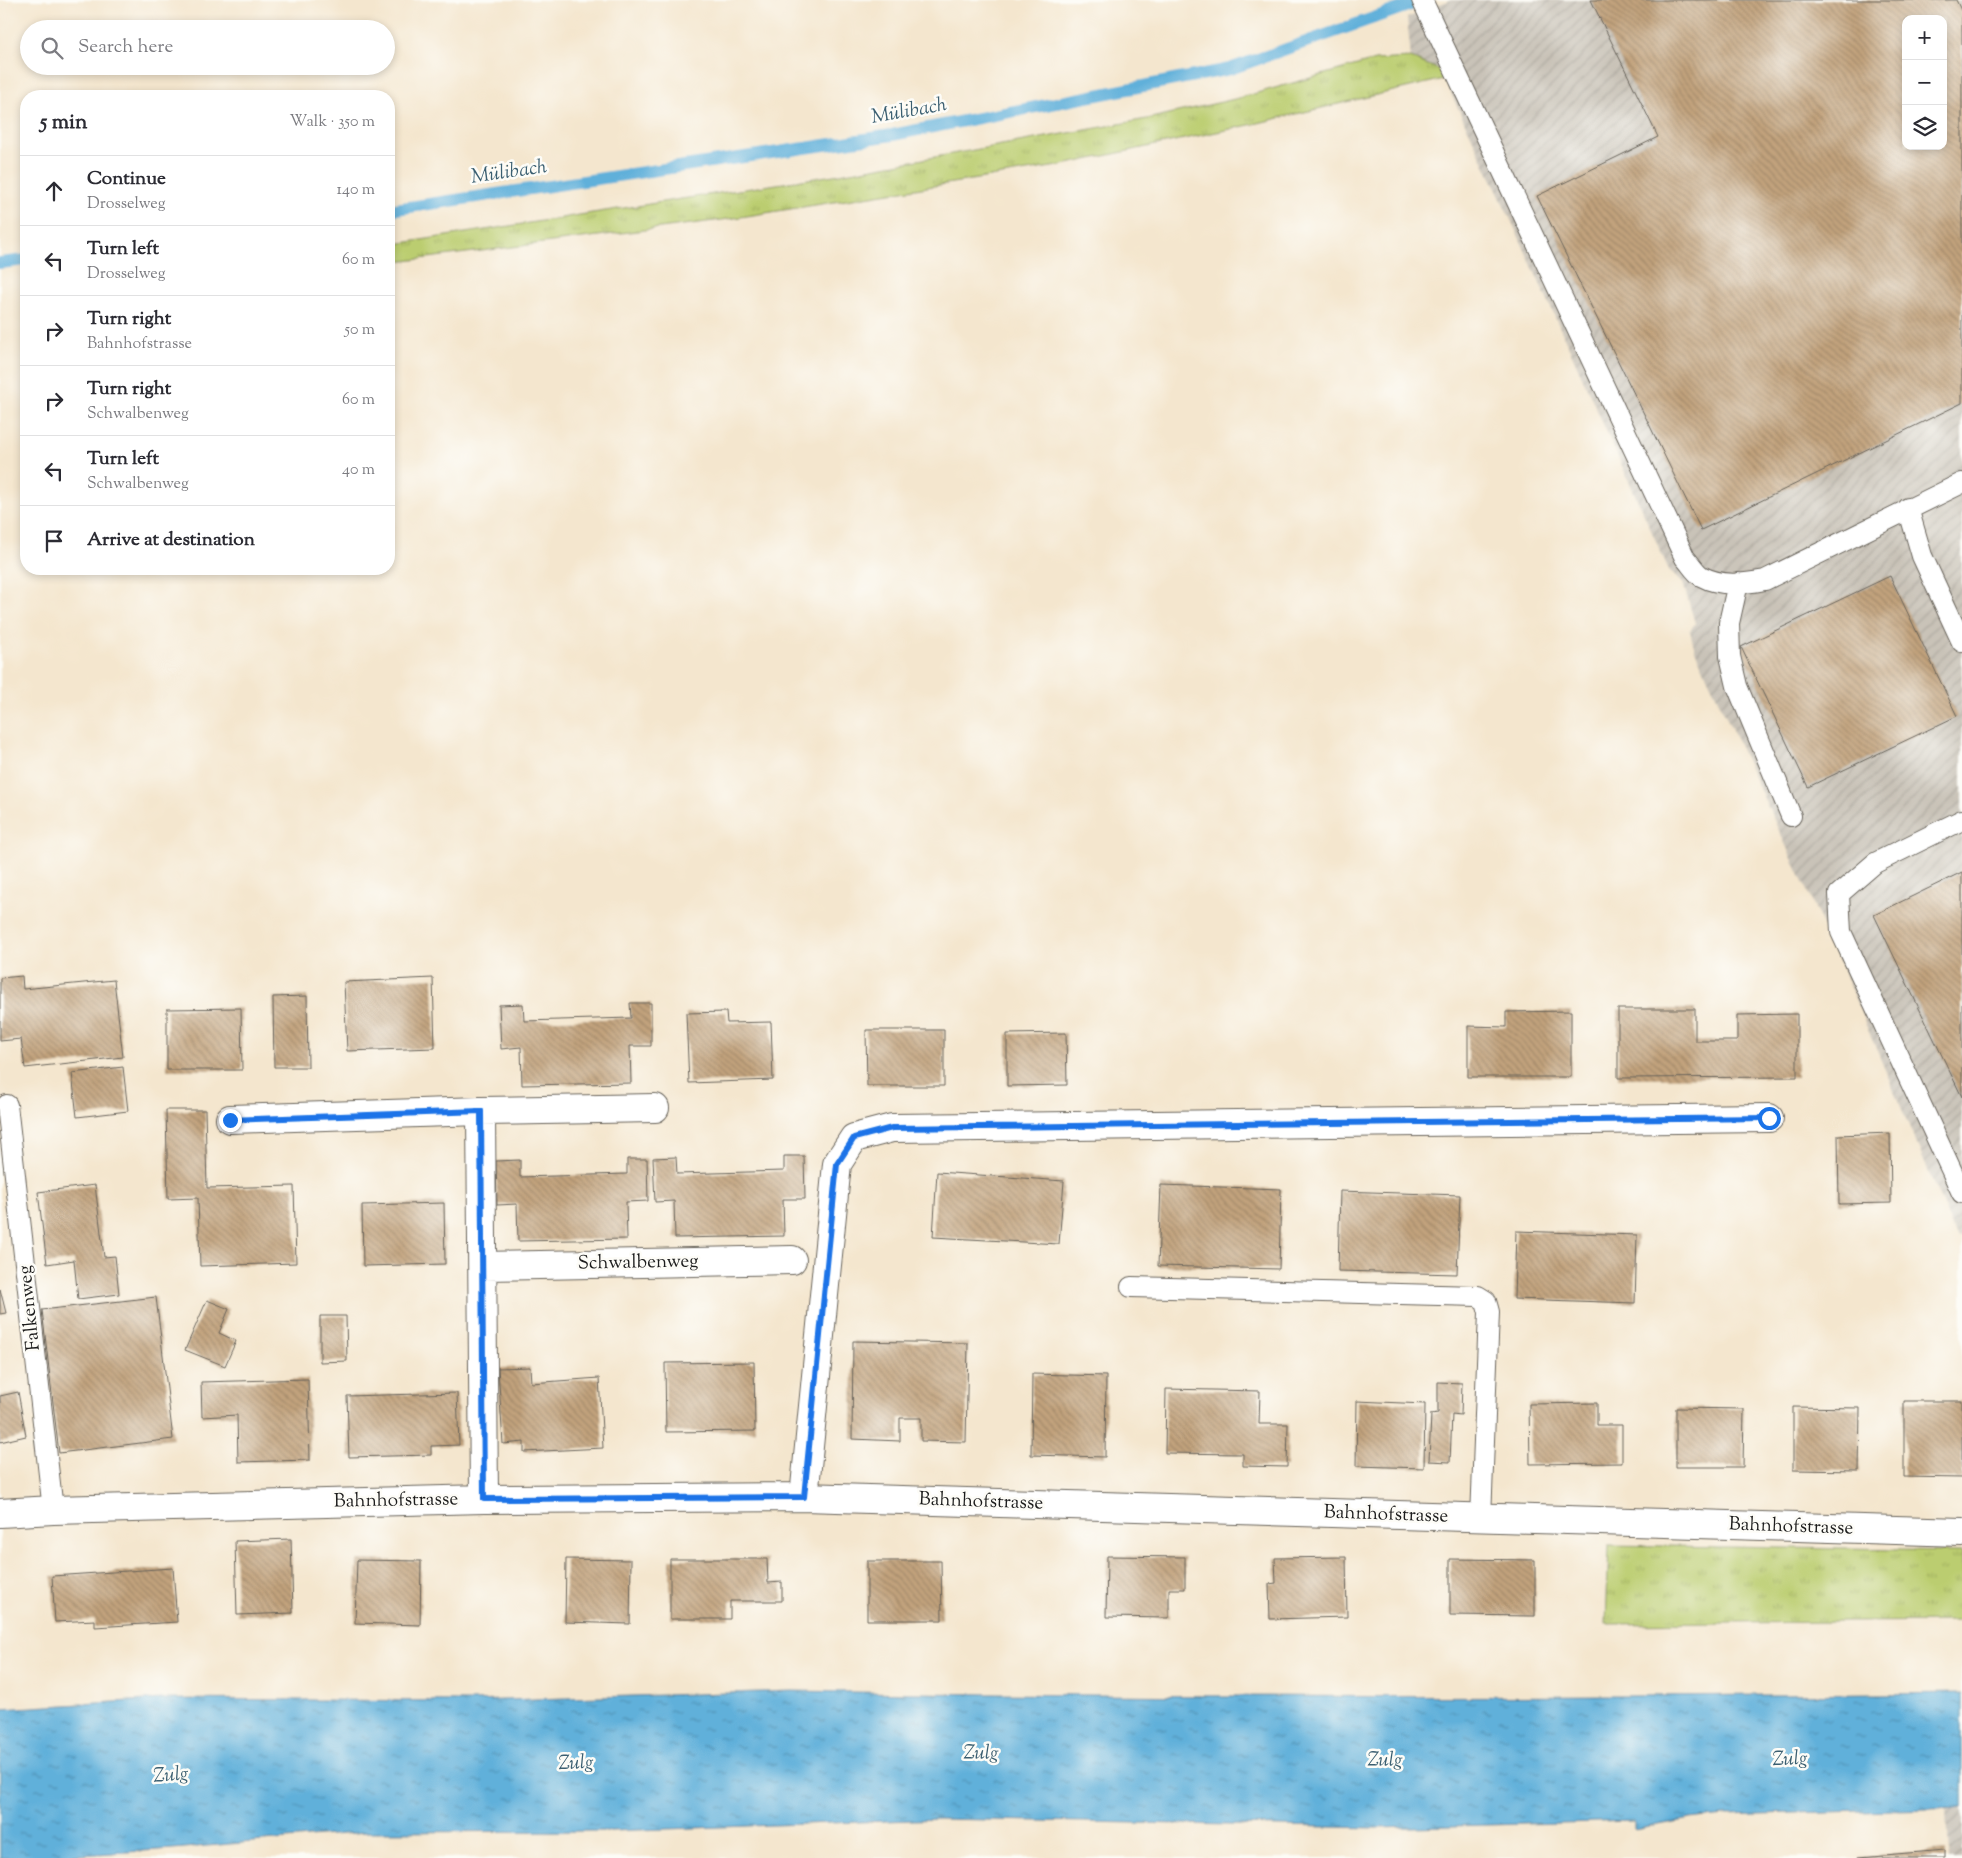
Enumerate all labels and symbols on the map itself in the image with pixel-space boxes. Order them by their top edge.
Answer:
water label: Mülibach [869,91,949,133]
water label: Mülibach [469,153,549,193]
route start [1758,1107,1781,1130]
route end [219,1109,242,1132]
street label: Schwalbenweg [577,1248,699,1278]
street label: Falkenweg [12,1264,48,1352]
street label: Bahnhofstrasse [333,1486,459,1516]
street label: Bahnhofstrasse [918,1486,1044,1518]
street label: Bahnhofstrasse [1323,1499,1449,1531]
street label: Bahnhofstrasse [1728,1511,1854,1543]
water label: Zulg [963,1739,999,1769]
water label: Zulg [1772,1745,1809,1775]
water label: Zulg [1367,1746,1403,1776]
water label: Zulg [558,1749,595,1779]
water label: Zulg [152,1760,190,1792]

